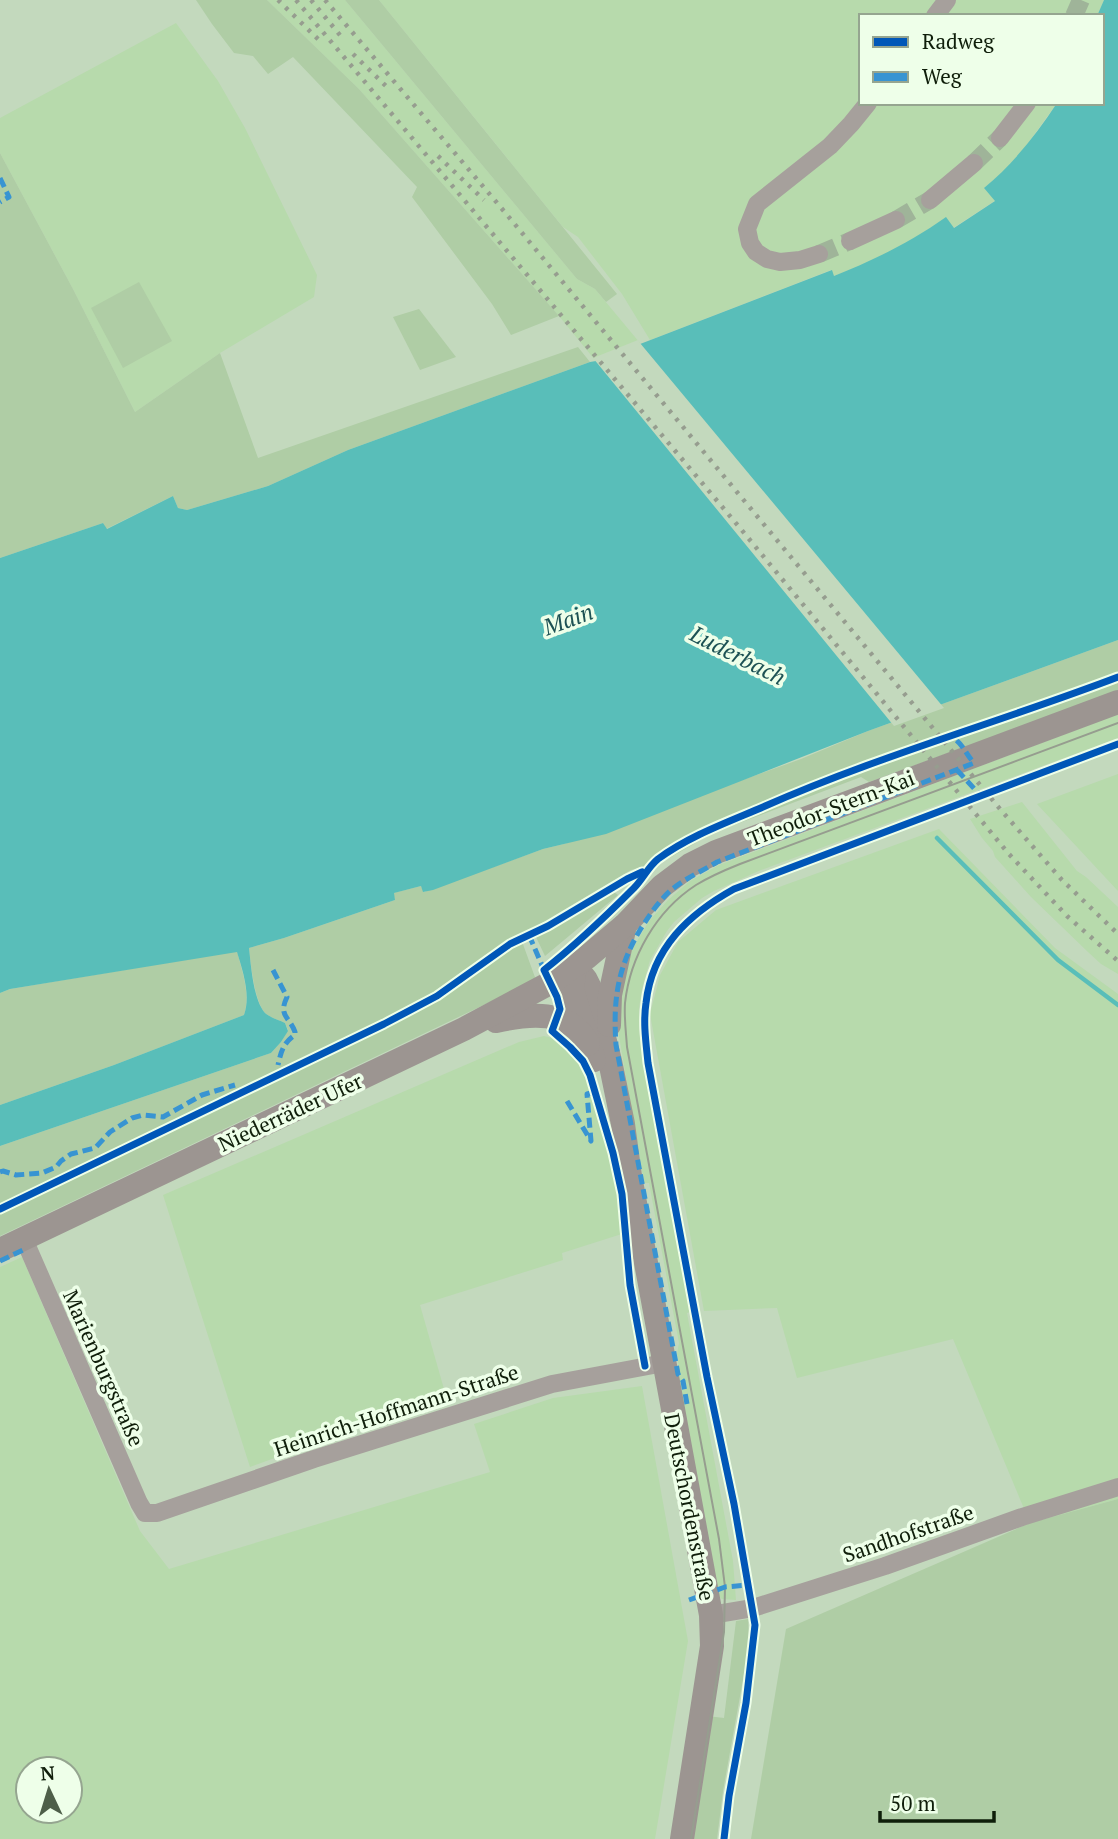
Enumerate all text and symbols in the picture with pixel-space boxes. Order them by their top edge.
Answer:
legend [859,14,1104,105]
text: Radweg [922,27,995,55]
text: Weg [922,62,963,90]
water label: Main [538,596,597,643]
water label: Luderbach [684,617,791,692]
street label: Theodor-Stern-Kai [744,763,918,853]
street label: Niederräder Ufer [213,1066,367,1158]
street label: Marienburgstraße [57,1285,151,1451]
street label: Heinrich-Hoffmann-Straße [270,1357,522,1463]
street label: Deutschordenstraße [658,1411,722,1603]
street label: Sandhofstraße [839,1498,977,1568]
north arrow [14,1755,84,1825]
text: N [40,1760,56,1786]
scale bar [880,1780,994,1824]
text: 50 m [890,1789,936,1817]

